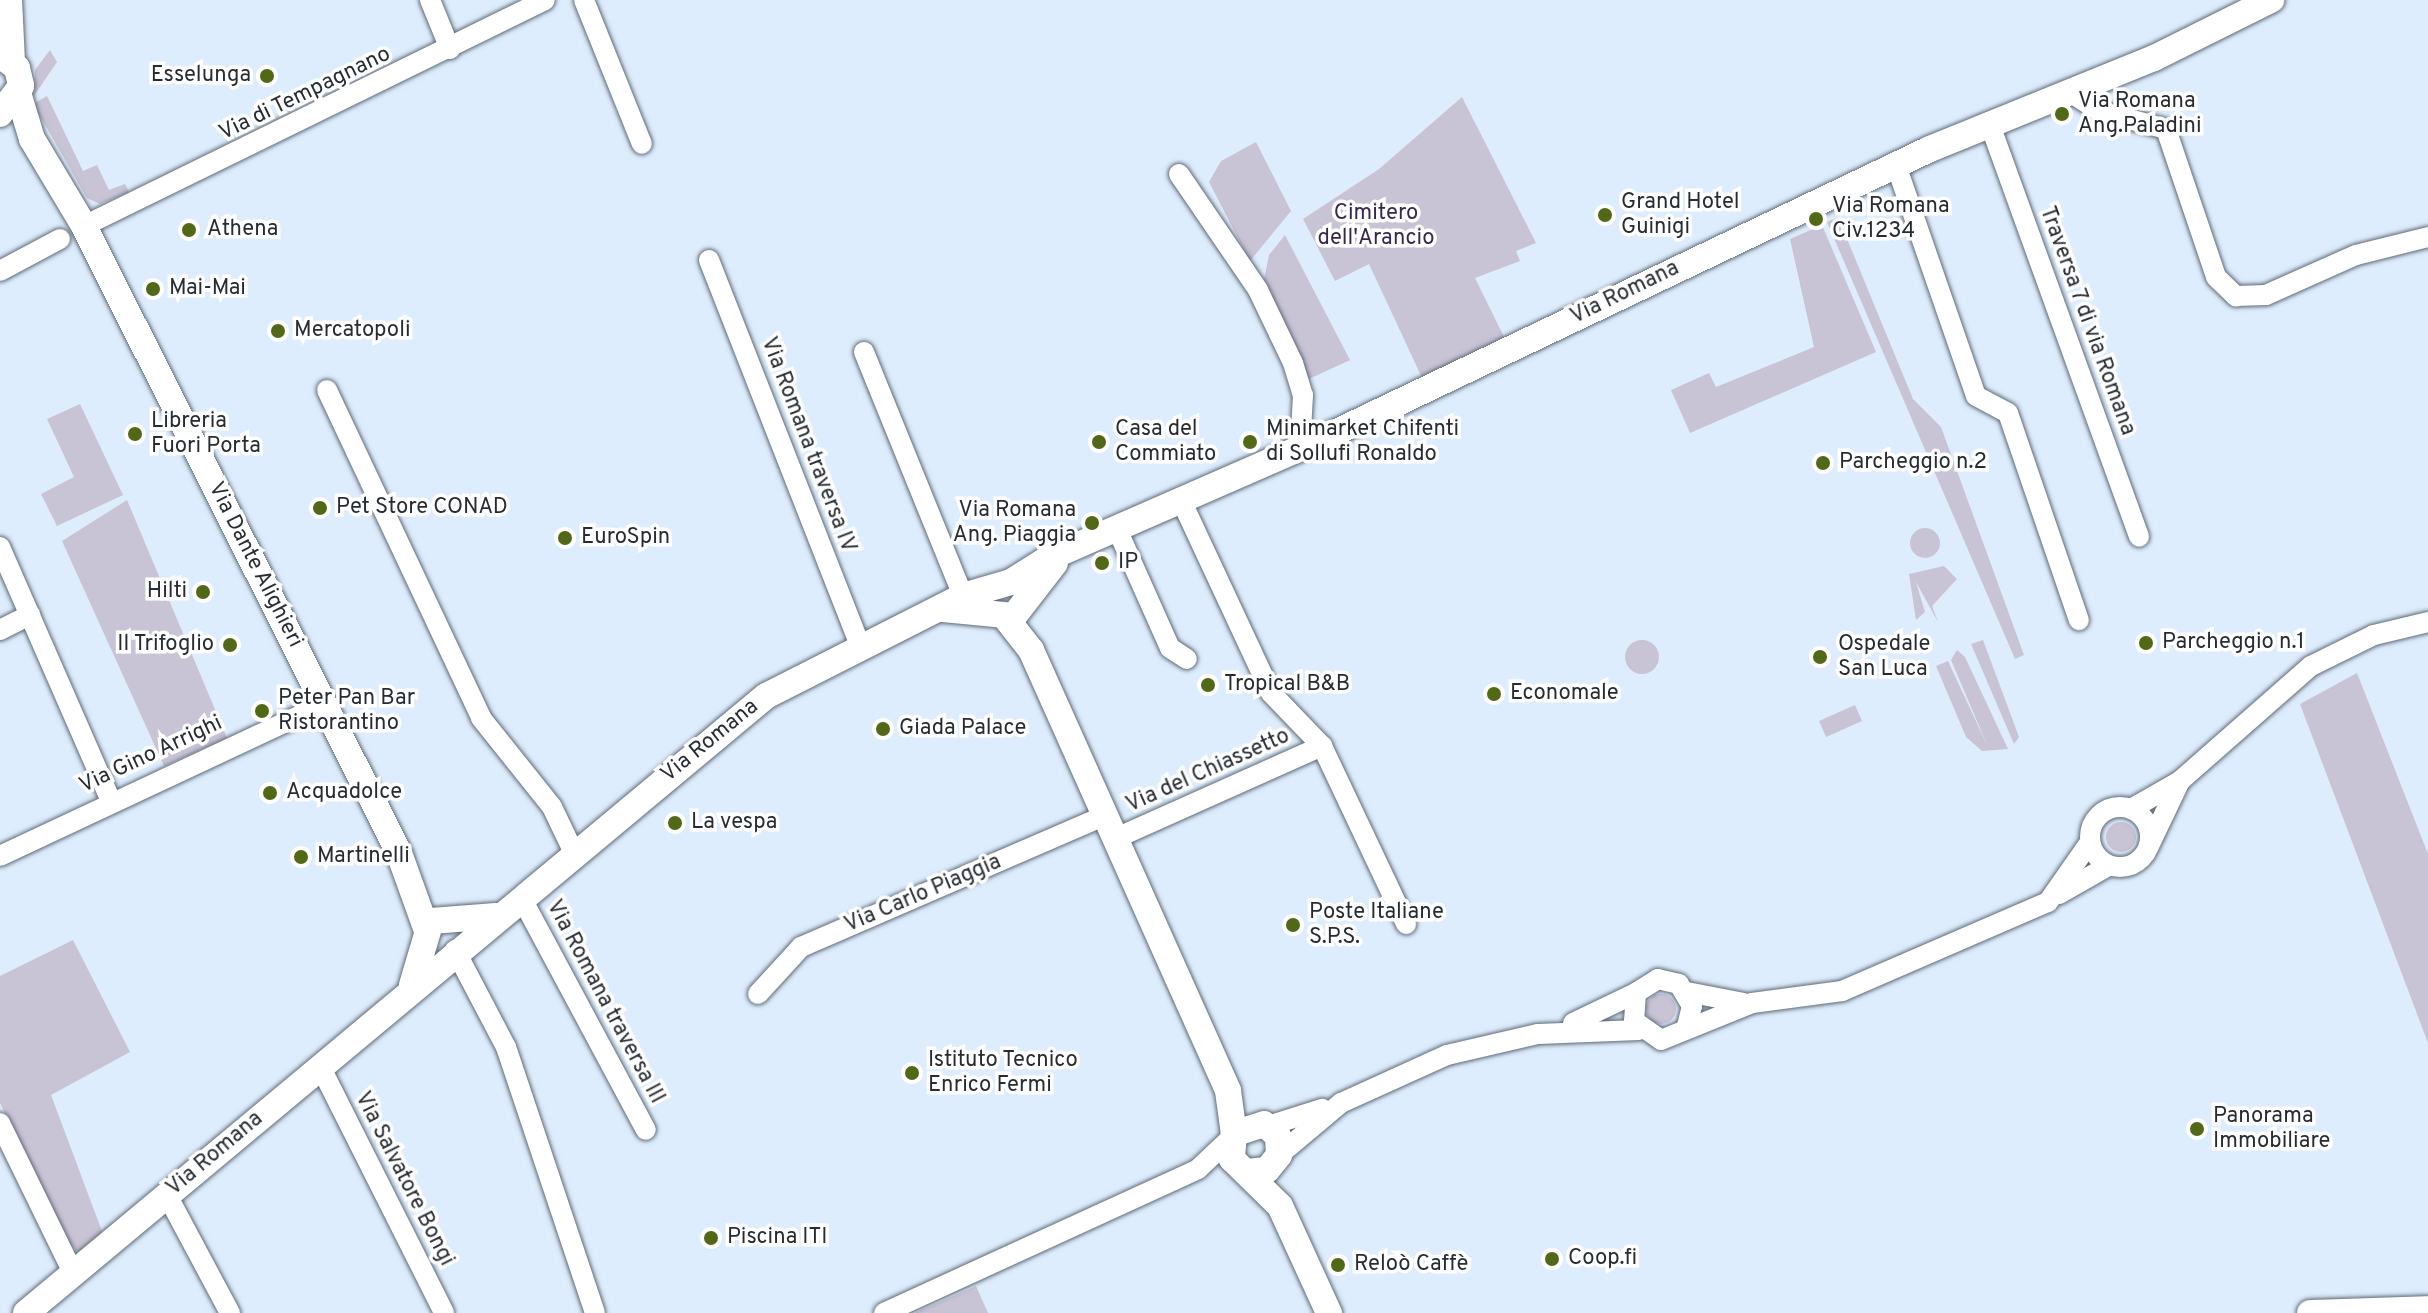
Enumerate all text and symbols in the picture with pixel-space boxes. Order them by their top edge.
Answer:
street label: Via di Tempagnano [215,41,395,147]
place label: Esselunga [151,63,251,89]
marker: Esselunga [258,67,276,85]
place label: Via Romana Ang.Paladini [2078,88,2202,140]
marker: Via Romana Ang.Paladini [2053,105,2071,123]
place label: Grand Hotel Guinigi [1621,189,1740,240]
place label: Via Romana Civ.1234 [1832,193,1950,244]
park label: Cimitero dell'Arancio [1318,200,1434,252]
street label: Traversa 7 di via Romana [2033,202,2141,440]
marker: Grand Hotel Guinigi [1596,206,1614,224]
marker: Via Romana Civ.1234 [1807,210,1825,228]
place label: Athena [207,217,278,243]
marker: Athena [178,219,200,241]
street label: Via Romana [1566,255,1684,331]
place label: Mai-Mai [169,276,246,302]
marker: Mai-Mai [144,280,162,298]
place label: Mercatopoli [294,318,410,344]
marker: Mercatopoli [269,322,287,340]
street label: Via Romana traversa IV [755,333,861,557]
place label: Libreria Fuori Porta [151,408,261,460]
place label: Casa del Commiato [1115,416,1216,468]
place label: Minimarket Chifenti di Sollufi Ronaldo [1266,416,1459,468]
marker: Libreria Fuori Porta [126,425,144,443]
marker: Casa del Commiato [1090,433,1108,451]
marker: Minimarket Chifenti di Sollufi Ronaldo [1241,433,1259,451]
place label: Parcheggio n.2 [1839,450,1987,476]
marker: Parcheggio n.2 [1814,454,1832,472]
street label: Via Dante Alighieri [202,477,308,653]
place label: Pet Store CONAD [336,495,508,521]
place label: Via Romana Ang. Piaggia [953,497,1076,548]
marker: Pet Store CONAD [311,499,329,517]
marker: Via Romana Ang. Piaggia [1083,514,1101,532]
place label: EuroSpin [581,525,670,551]
marker: EuroSpin [556,529,574,547]
place label: IP [1118,550,1138,576]
marker: IP [1093,554,1111,572]
place label: Hilti [147,579,187,605]
marker: Hilti [194,583,212,601]
place label: Parcheggio n.1 [2162,630,2305,656]
place label: Ospedale San Luca [1838,631,1930,682]
place label: Il Trifoglio [116,632,214,658]
marker: Parcheggio n.1 [2137,634,2155,652]
marker: Il Trifoglio [221,636,239,654]
marker: Ospedale San Luca [1809,646,1831,668]
place label: Tropical B&B [1224,672,1350,698]
marker: Tropical B&B [1199,676,1217,694]
place label: Economale [1510,681,1619,707]
place label: Peter Pan Bar Ristorantino [278,685,415,736]
marker: Economale [1485,685,1503,703]
street label: Via Romana [656,694,764,788]
marker: Peter Pan Bar Ristorantino [253,702,271,720]
street label: Via Gino Arrighi [75,710,227,800]
place label: Giada Palace [899,716,1026,742]
marker: Giada Palace [874,720,892,738]
street label: Via del Chiassetto [1122,723,1294,819]
place label: Acquadolce [286,780,402,806]
marker: Acquadolce [261,784,279,802]
place label: La vespa [691,810,777,836]
marker: La vespa [666,814,684,832]
place label: Martinelli [317,844,410,870]
marker: Martinelli [292,848,310,866]
street label: Via Carlo Piaggia [841,849,1005,939]
street label: Via Romana traversa III [540,896,670,1108]
place label: Poste Italiane S.P.S. [1309,899,1444,950]
marker: Poste Italiane S.P.S. [1284,916,1302,934]
place label: Istituto Tecnico Enrico Fermi [928,1047,1079,1098]
marker: Istituto Tecnico Enrico Fermi [903,1064,921,1082]
street label: Via Salvatore Bongi [349,1087,459,1271]
place label: Panorama Immobiliare [2213,1103,2330,1154]
street label: Via Romana [161,1106,269,1202]
marker: Panorama Immobiliare [2188,1120,2206,1138]
place label: Piscina ITI [727,1225,827,1251]
marker: Piscina ITI [702,1229,720,1247]
place label: Coop.fi [1568,1246,1637,1272]
marker: Coop.fi [1543,1250,1561,1268]
place label: Reloò Caffè [1354,1252,1468,1278]
marker: Reloò Caffè [1329,1256,1347,1274]

